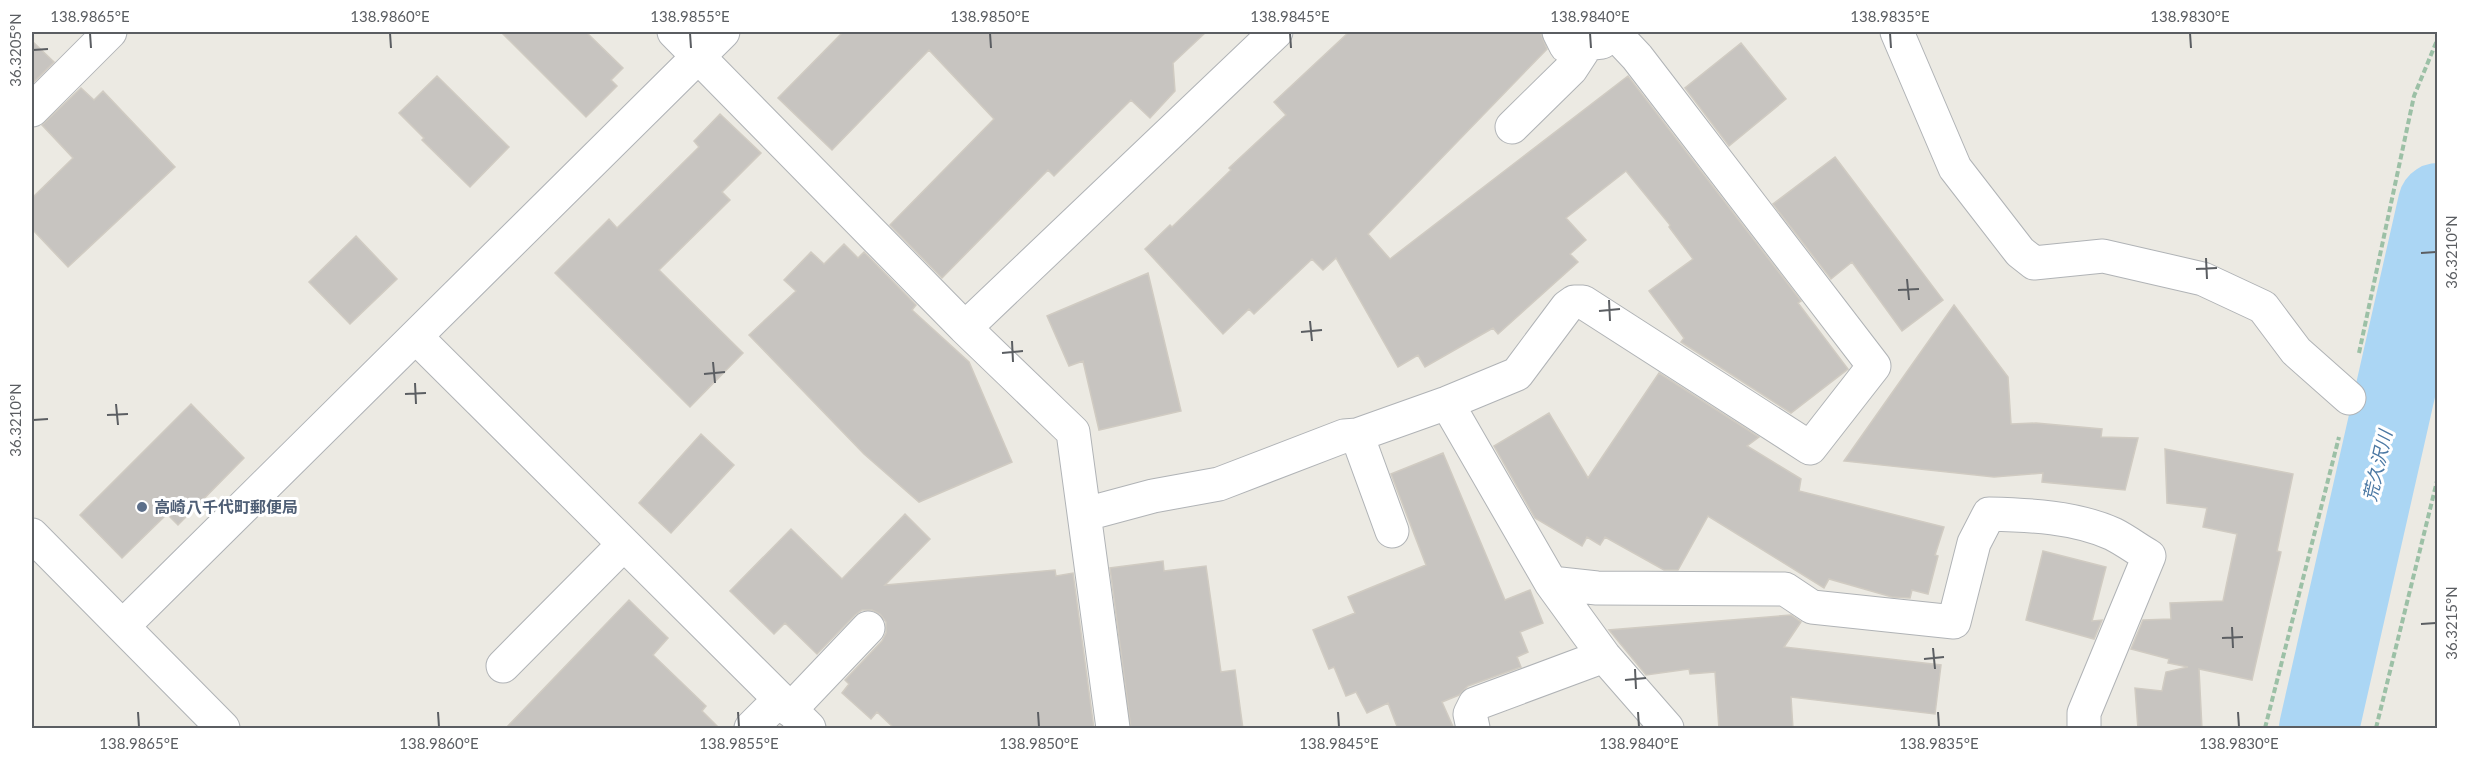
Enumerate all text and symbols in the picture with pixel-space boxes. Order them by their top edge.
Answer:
text: 138.9865°E [50,7,130,25]
text: 138.9860°E [350,7,430,25]
text: 138.9855°E [650,7,730,25]
text: 138.9850°E [950,7,1030,25]
text: 138.9845°E [1250,7,1330,25]
text: 138.9840°E [1550,7,1630,25]
text: 138.9835°E [1850,7,1930,25]
text: 138.9830°E [2150,7,2230,25]
text: 36.3205°N [6,13,24,87]
text: 36.3210°N [2442,215,2460,289]
text: 36.3210°N [6,383,24,457]
water label: 荒久沢川 [2358,426,2396,503]
place label: 高崎八千代町郵便局 [154,497,298,516]
marker: 高崎八千代町郵便局 [135,500,149,514]
text: 36.3215°N [2442,586,2460,660]
text: 138.9865°E [99,734,179,752]
text: 138.9860°E [399,734,479,752]
text: 138.9855°E [699,734,779,752]
text: 138.9850°E [999,734,1079,752]
text: 138.9845°E [1299,734,1379,752]
text: 138.9840°E [1599,734,1679,752]
text: 138.9835°E [1899,734,1979,752]
text: 138.9830°E [2199,734,2279,752]

